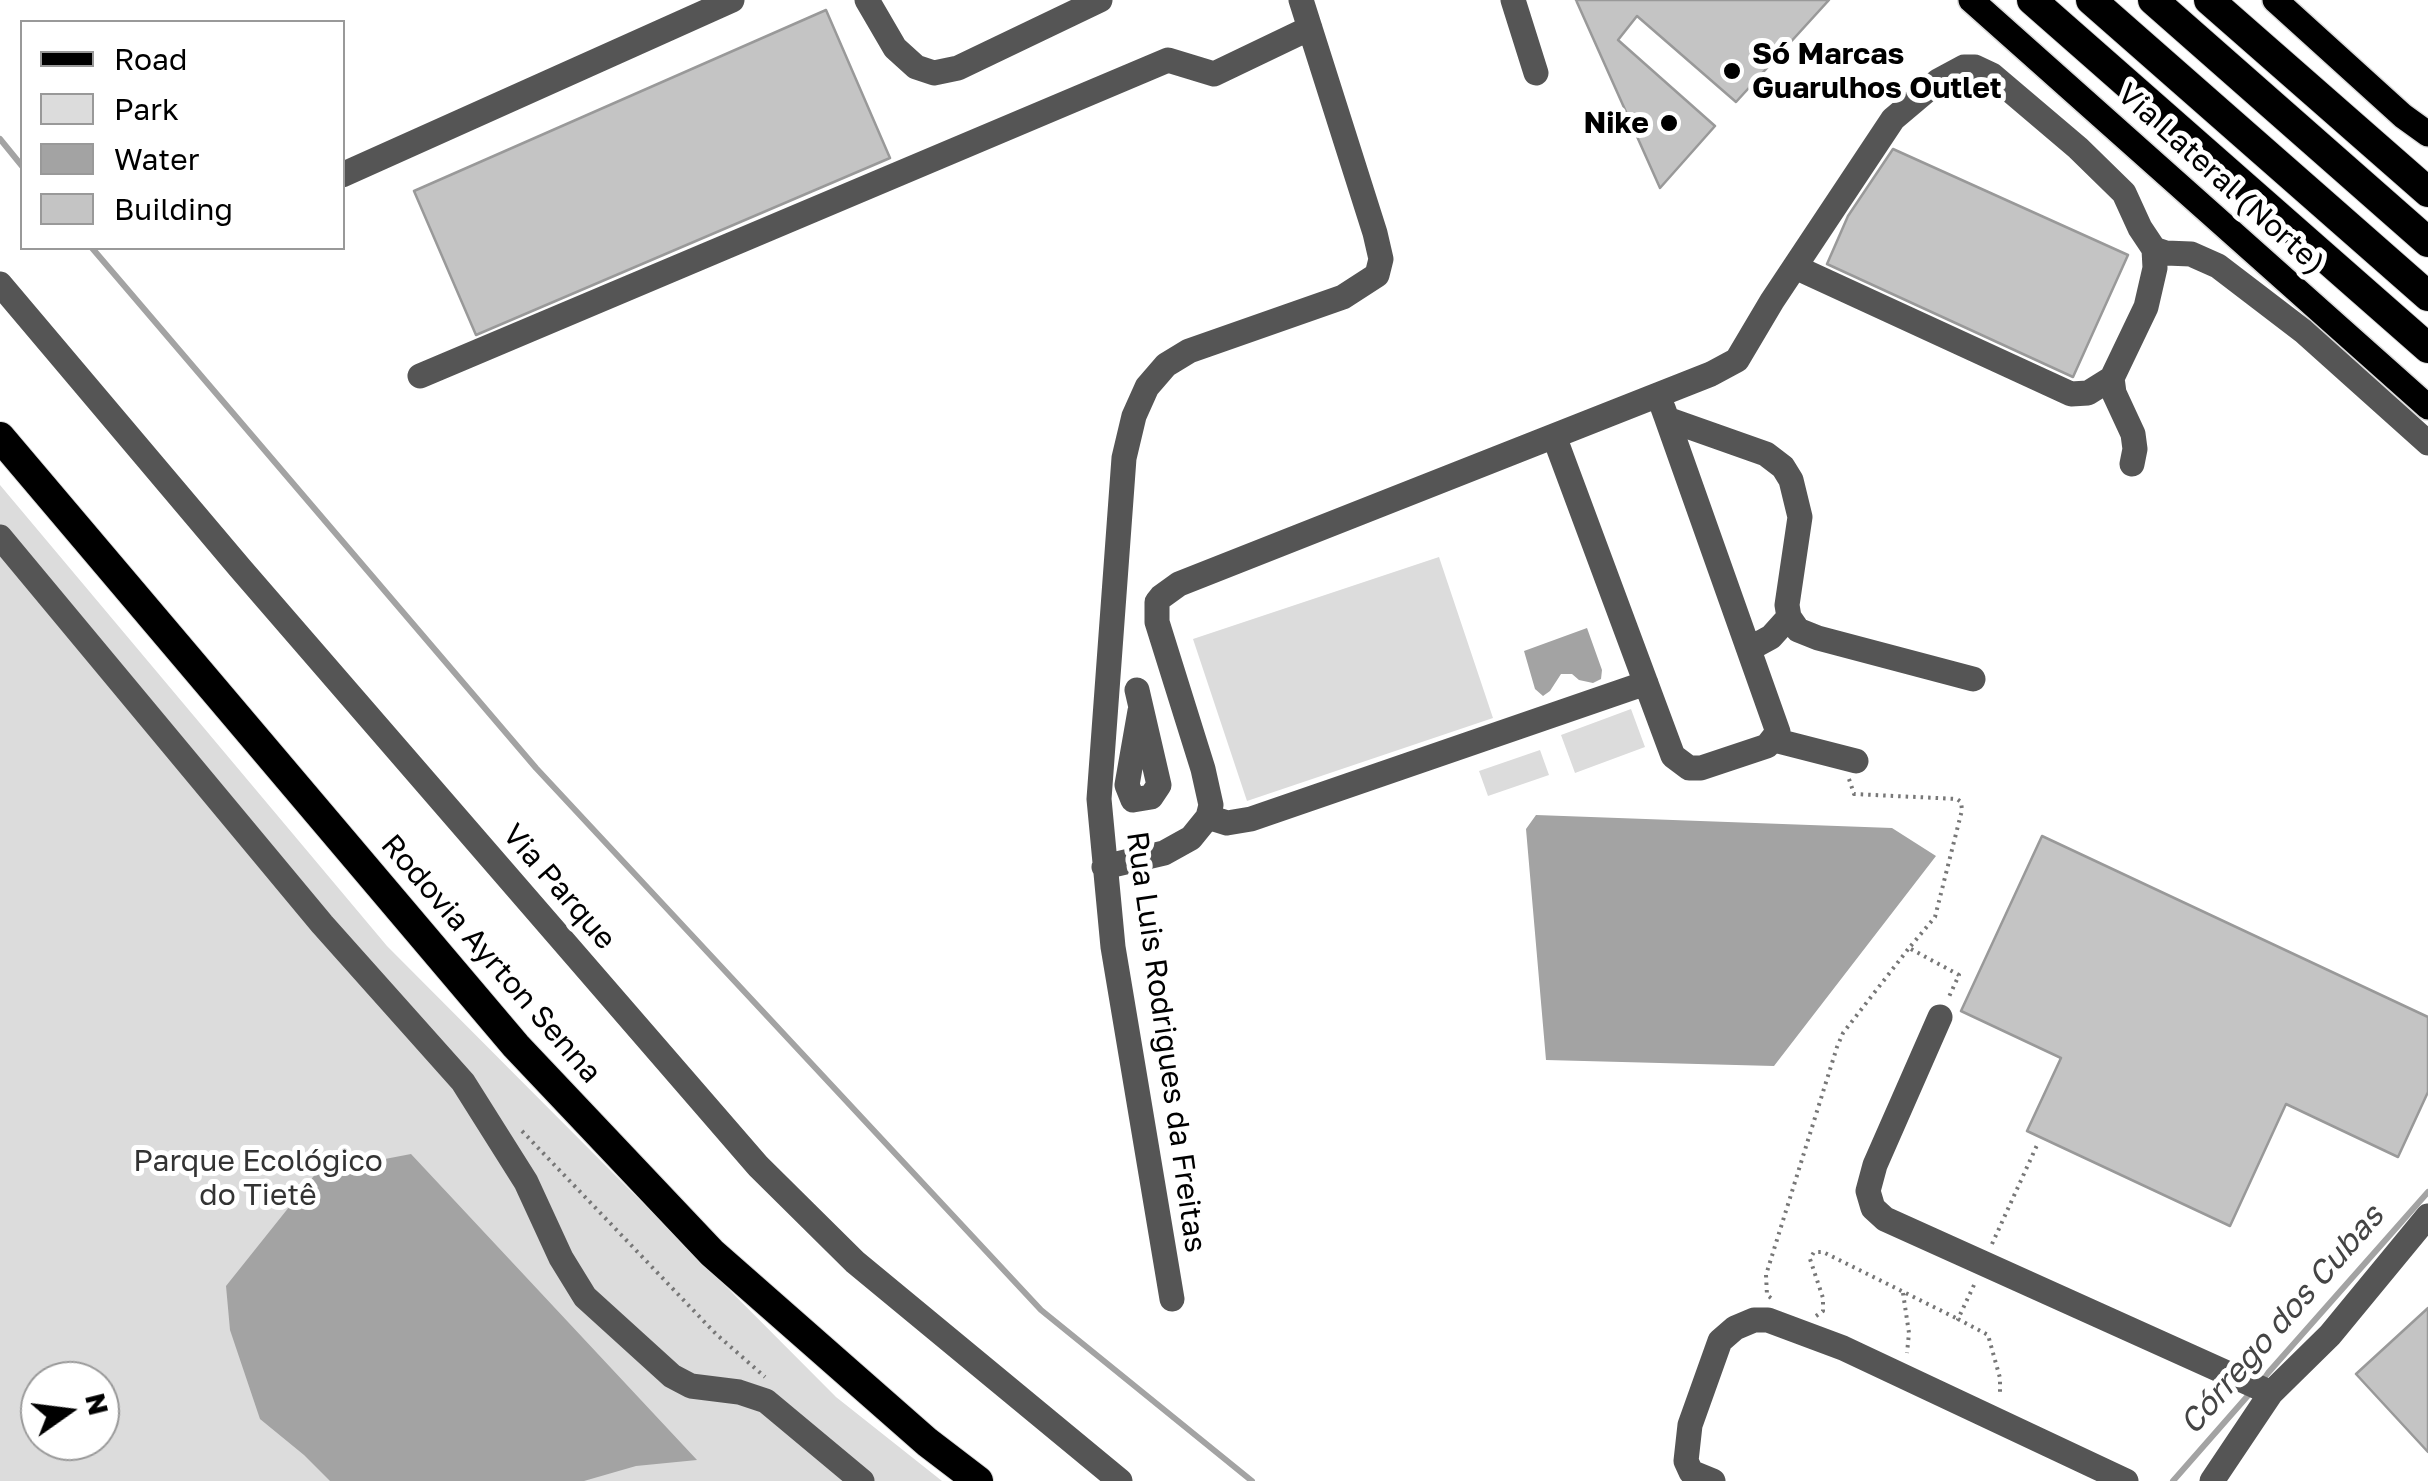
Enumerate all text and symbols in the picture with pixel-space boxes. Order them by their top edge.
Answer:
legend [20,20,345,250]
place label: Só Marcas Guarulhos Outlet [1752,36,2002,106]
text: Road [114,41,188,77]
marker: Só Marcas Guarulhos Outlet [1721,60,1743,82]
street label: Via Lateral (Norte) [2110,76,2332,282]
text: Park [114,91,179,127]
place label: Nike [1583,105,1649,141]
marker: Nike [1658,112,1680,134]
text: Water [114,141,199,177]
text: Building [114,191,233,227]
street label: Via Parque [495,817,623,957]
street label: Rodovia Ayrton Senna [373,828,609,1090]
street label: Rua Luis Rodrigues da Freitas [1119,829,1213,1255]
park label: Parque Ecológico do Tietê [133,1143,383,1214]
water label: Córrego dos Cubas [2172,1198,2392,1442]
north arrow [20,1361,120,1461]
text: N [79,1390,116,1418]

